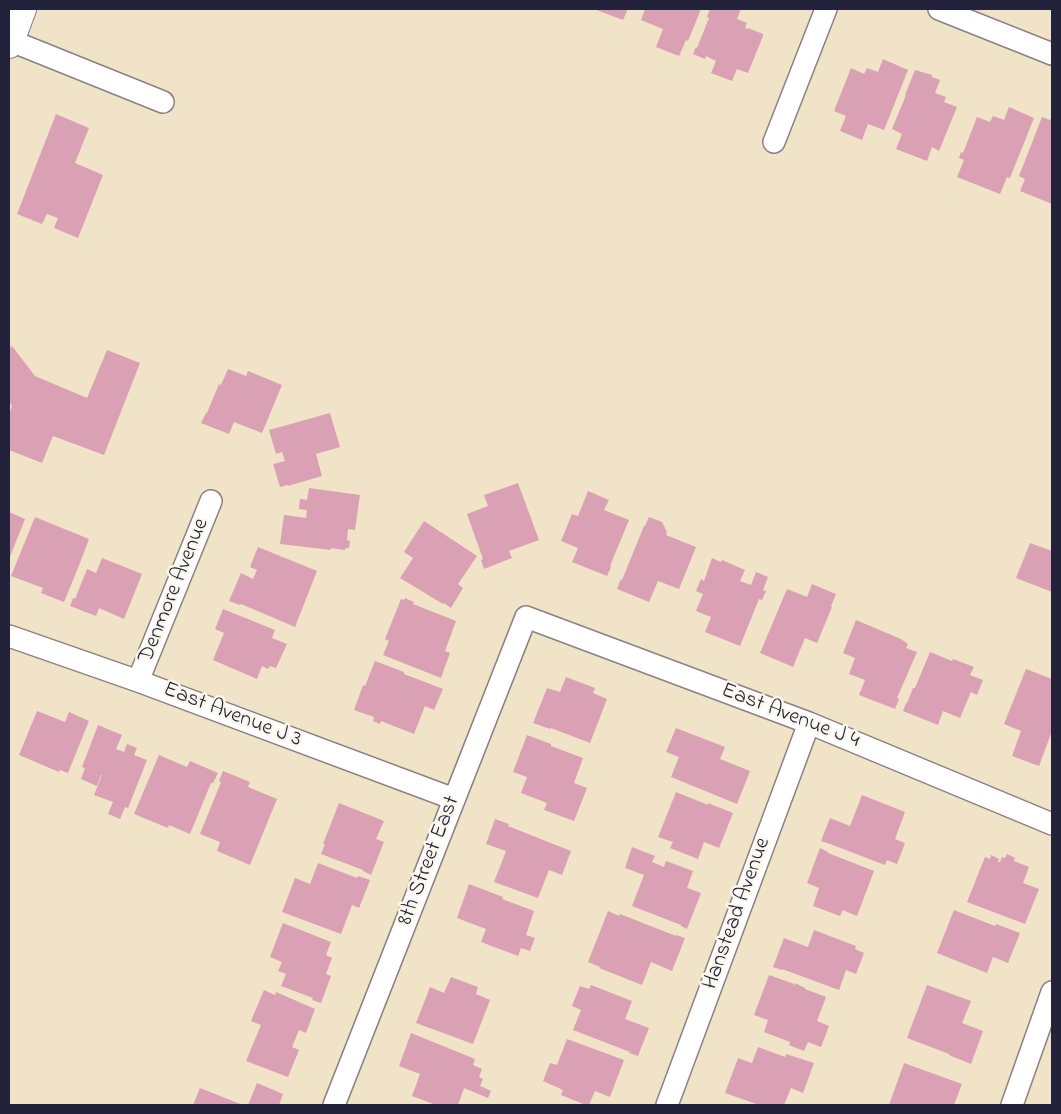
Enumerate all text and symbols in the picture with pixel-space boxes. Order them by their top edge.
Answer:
street label: Denmore Avenue [134,515,216,667]
street label: East Avenue J 3 [159,678,305,754]
street label: East Avenue J 4 [717,679,863,755]
street label: 8th Street East [393,793,467,929]
street label: Hanstead Avenue [698,835,778,993]

